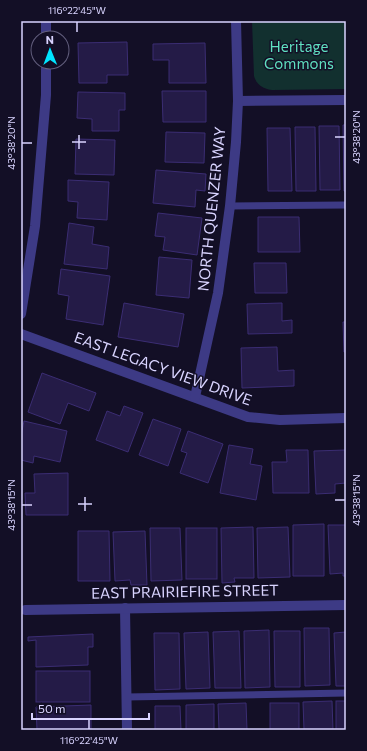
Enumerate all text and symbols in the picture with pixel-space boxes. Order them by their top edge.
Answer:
text: 116°22'45"W [48,4,106,16]
north arrow [30,30,70,70]
text: N [46,33,54,46]
park label: Heritage Commons [264,37,334,72]
text: 43°38'20"N [350,110,362,164]
text: 43°38'20"N [5,116,17,170]
street label: NORTH QUENZER WAY [193,126,229,292]
street label: EAST LEGACY VIEW DRIVE [72,328,255,409]
text: 43°38'15"N [350,474,362,526]
text: 43°38'15"N [5,479,17,531]
street label: EAST PRAIRIEFIRE STREET [91,580,279,602]
scale bar [32,695,149,721]
text: 50 m [38,701,66,715]
text: 116°22'45"W [60,734,118,746]

